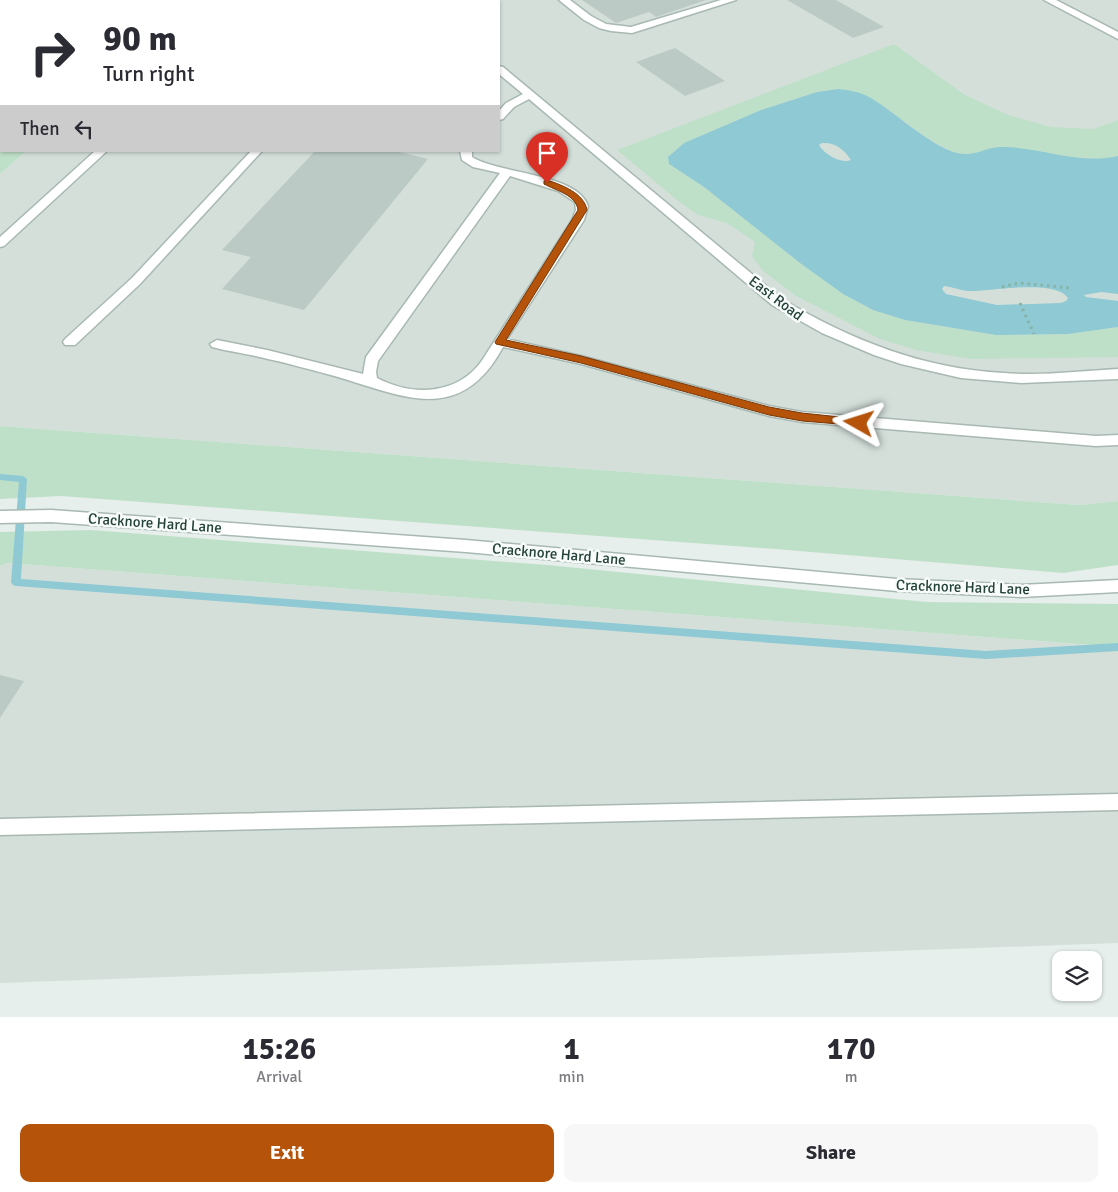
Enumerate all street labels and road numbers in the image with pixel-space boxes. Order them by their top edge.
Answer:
street label: East Road [745,272,807,324]
street label: Cracknore Hard Lane [88,509,222,537]
street label: Cracknore Hard Lane [491,539,627,569]
street label: Cracknore Hard Lane [896,576,1030,598]

